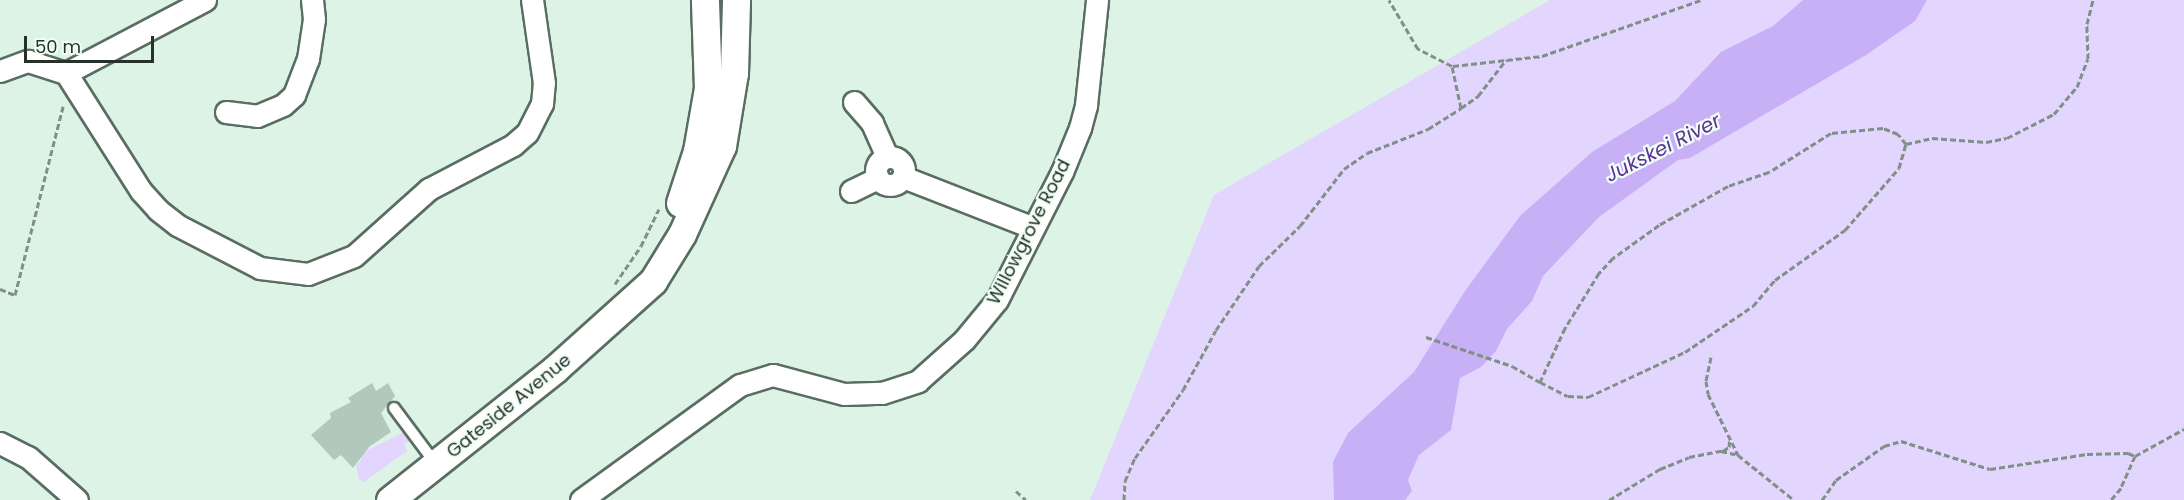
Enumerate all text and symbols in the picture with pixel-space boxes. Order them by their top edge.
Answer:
scale bar [27,24,158,62]
text: 50 m [35,34,81,59]
water label: Jukskei River [1601,109,1725,187]
street label: Willowgrove Road [983,156,1075,308]
street label: Gateside Avenue [443,349,575,463]

